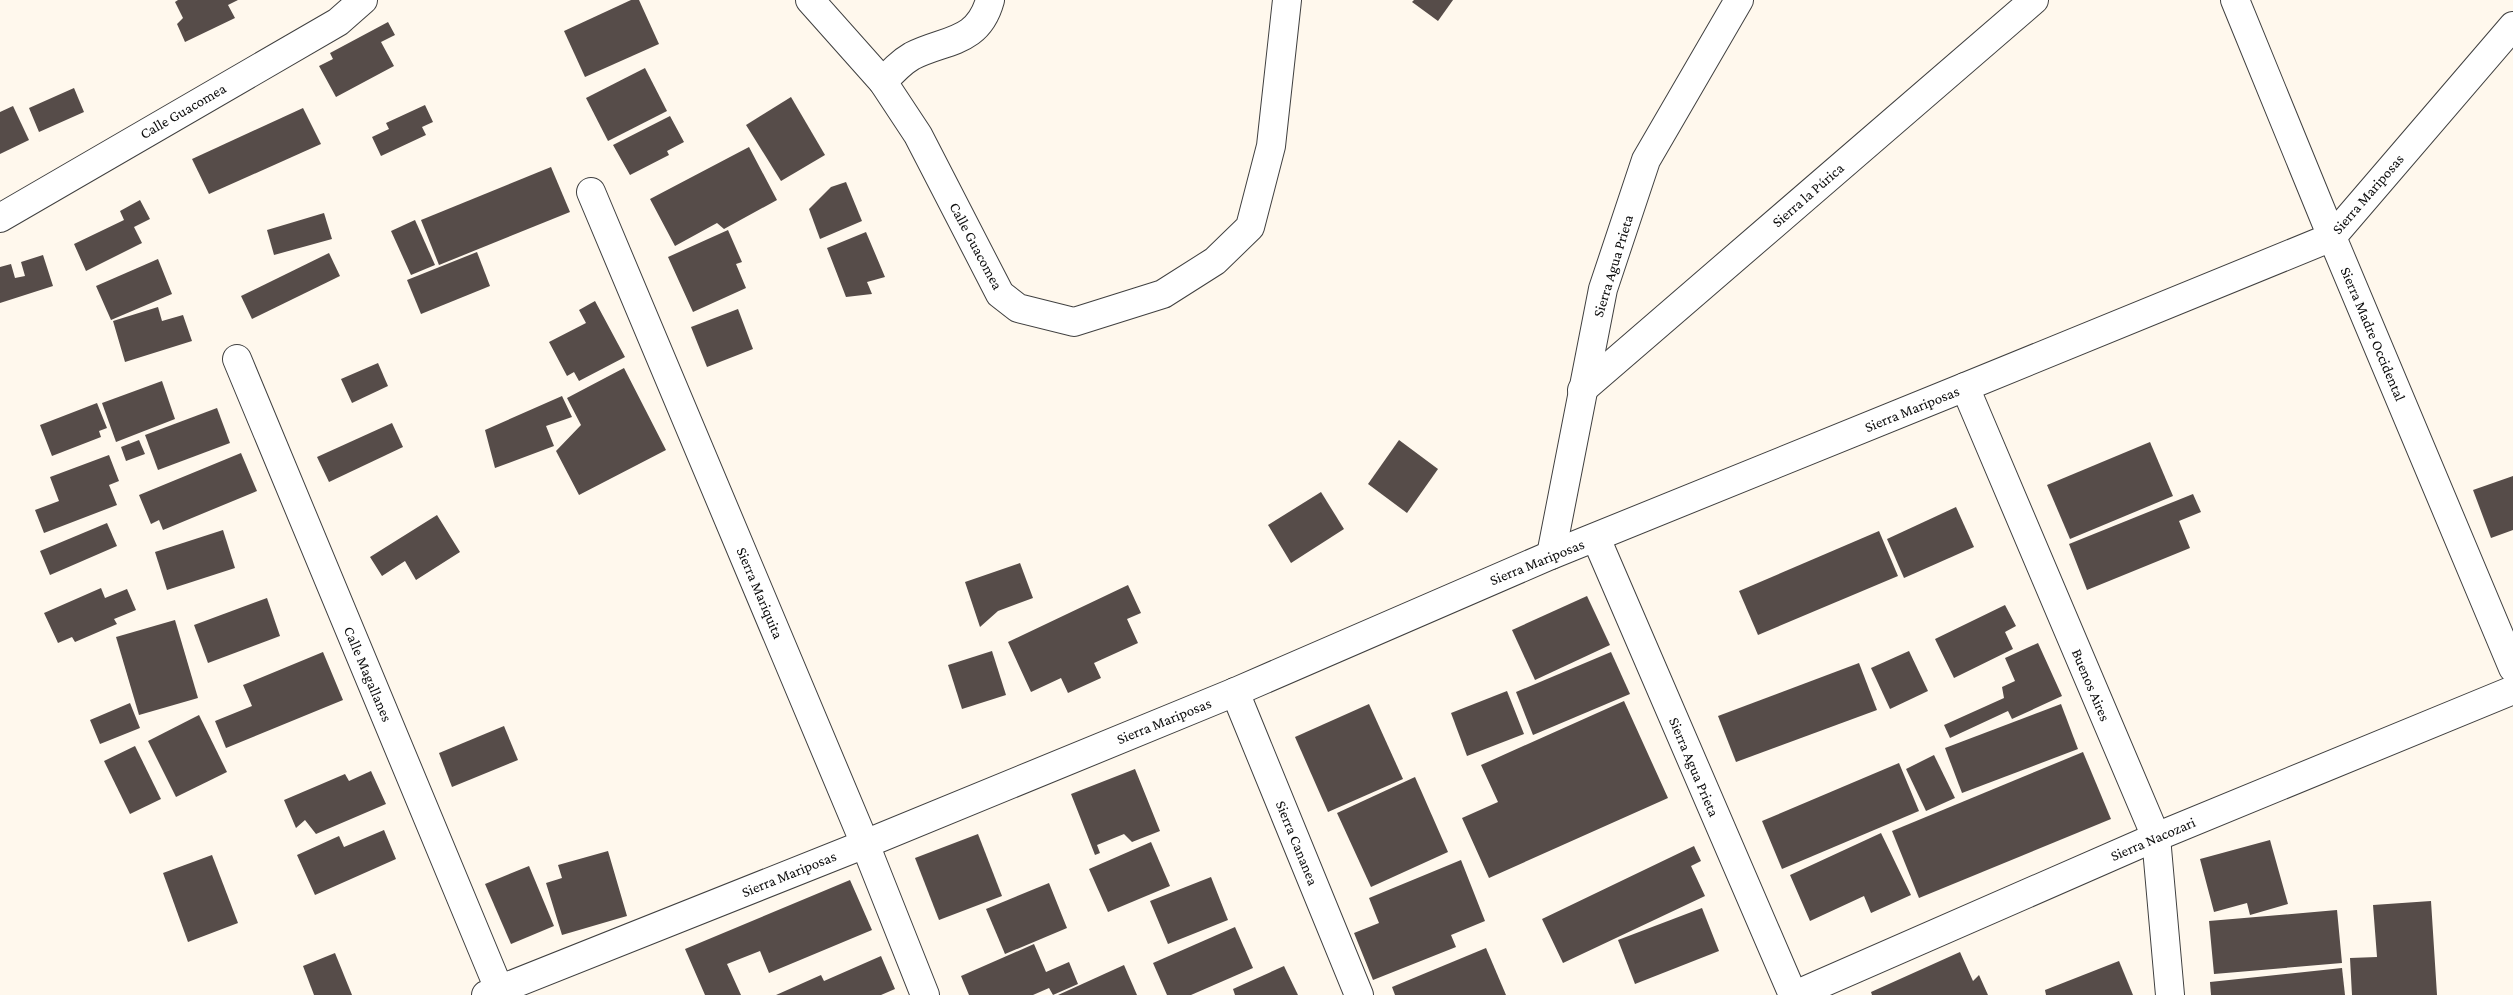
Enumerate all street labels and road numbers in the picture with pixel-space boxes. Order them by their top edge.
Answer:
street label: Calle Guacomea [137,80,229,142]
street label: Sierra Mariposas [2329,151,2408,238]
street label: Sierra la Púrica [1769,160,1847,230]
street label: Calle Guacomea [946,200,1006,292]
street label: Sierra Agua Prieta [1590,213,1637,319]
street label: Sierra Madre Occidental [2337,265,2409,403]
street label: Sierra Mariposas [1862,383,1962,436]
street label: Sierra Mariposas [1487,536,1587,589]
street label: Sierra Mariquita [733,545,786,642]
street label: Calle Magallanes [340,624,395,725]
street label: Buenos Aires [2069,646,2113,724]
street label: Sierra Mariposas [1114,695,1214,748]
street label: Sierra Agua Prieta [1665,715,1722,819]
street label: Sierra Cananea [1273,798,1321,888]
street label: Sierra Nacozari [2108,814,2198,864]
street label: Sierra Mariposas [739,848,839,901]

